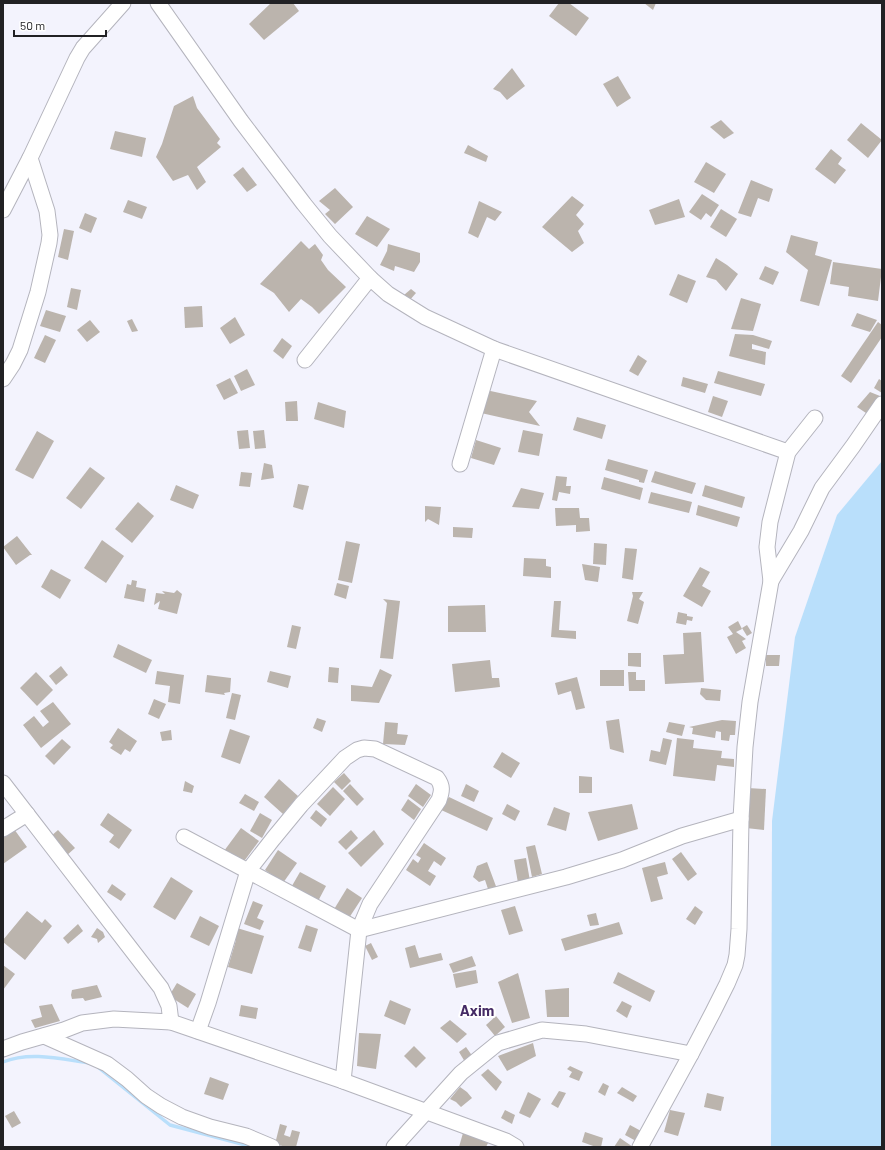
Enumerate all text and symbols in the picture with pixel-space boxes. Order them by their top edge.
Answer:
scale bar [14,12,106,38]
text: 50 m [20,18,45,32]
district label: Axim [460,1001,494,1019]

